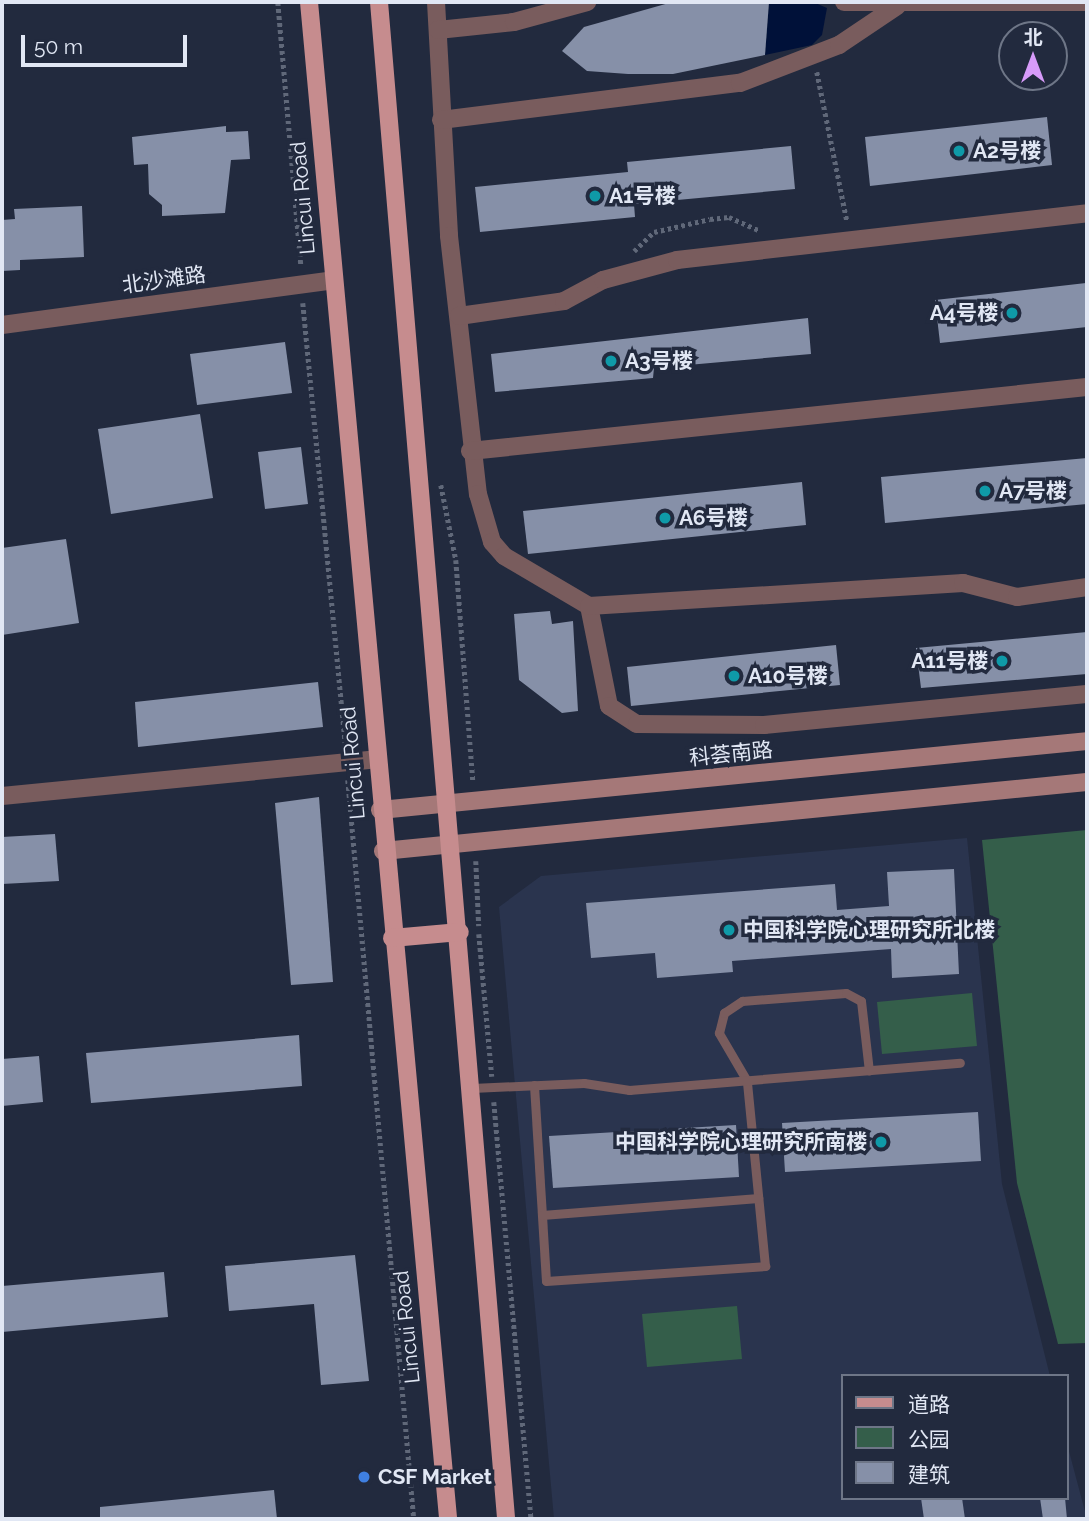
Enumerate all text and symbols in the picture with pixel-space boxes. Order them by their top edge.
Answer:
scale bar [24,21,191,65]
north arrow [998,21,1068,91]
text: 北 [1023,26,1043,48]
text: 50 m [34,34,83,59]
place label: A2号楼 [973,138,1041,164]
street label: Lincui Road [286,140,320,256]
marker: A2号楼 [951,143,967,159]
place label: A1号楼 [609,183,675,209]
marker: A1号楼 [587,188,603,204]
street label: 北沙滩路 [121,262,207,298]
place label: A4号楼 [930,300,998,326]
marker: A4号楼 [1004,305,1020,321]
place label: A3号楼 [625,348,693,374]
marker: A3号楼 [603,353,619,369]
place label: A7号楼 [999,478,1067,504]
marker: A7号楼 [977,483,993,499]
place label: A6号楼 [679,505,747,531]
marker: A6号楼 [657,510,673,526]
place label: A11号楼 [911,648,988,674]
marker: A11号楼 [994,653,1010,669]
place label: A10号楼 [748,663,827,689]
marker: A10号楼 [726,668,742,684]
street label: Lincui Road [336,705,370,821]
street label: 科荟南路 [688,737,774,771]
place label: 中国科学院心理研究所北楼 [743,917,995,943]
marker: 中国科学院心理研究所北楼 [721,922,737,938]
place label: 中国科学院心理研究所南楼 [615,1129,867,1155]
marker: 中国科学院心理研究所南楼 [873,1134,889,1150]
street label: Lincui Road [389,1269,425,1385]
legend [841,1374,1068,1500]
text: 道路 [908,1392,950,1417]
text: 公园 [908,1427,950,1452]
text: 建筑 [908,1462,950,1487]
place label: CSF Market [378,1464,492,1490]
marker: CSF Market [356,1469,372,1485]

